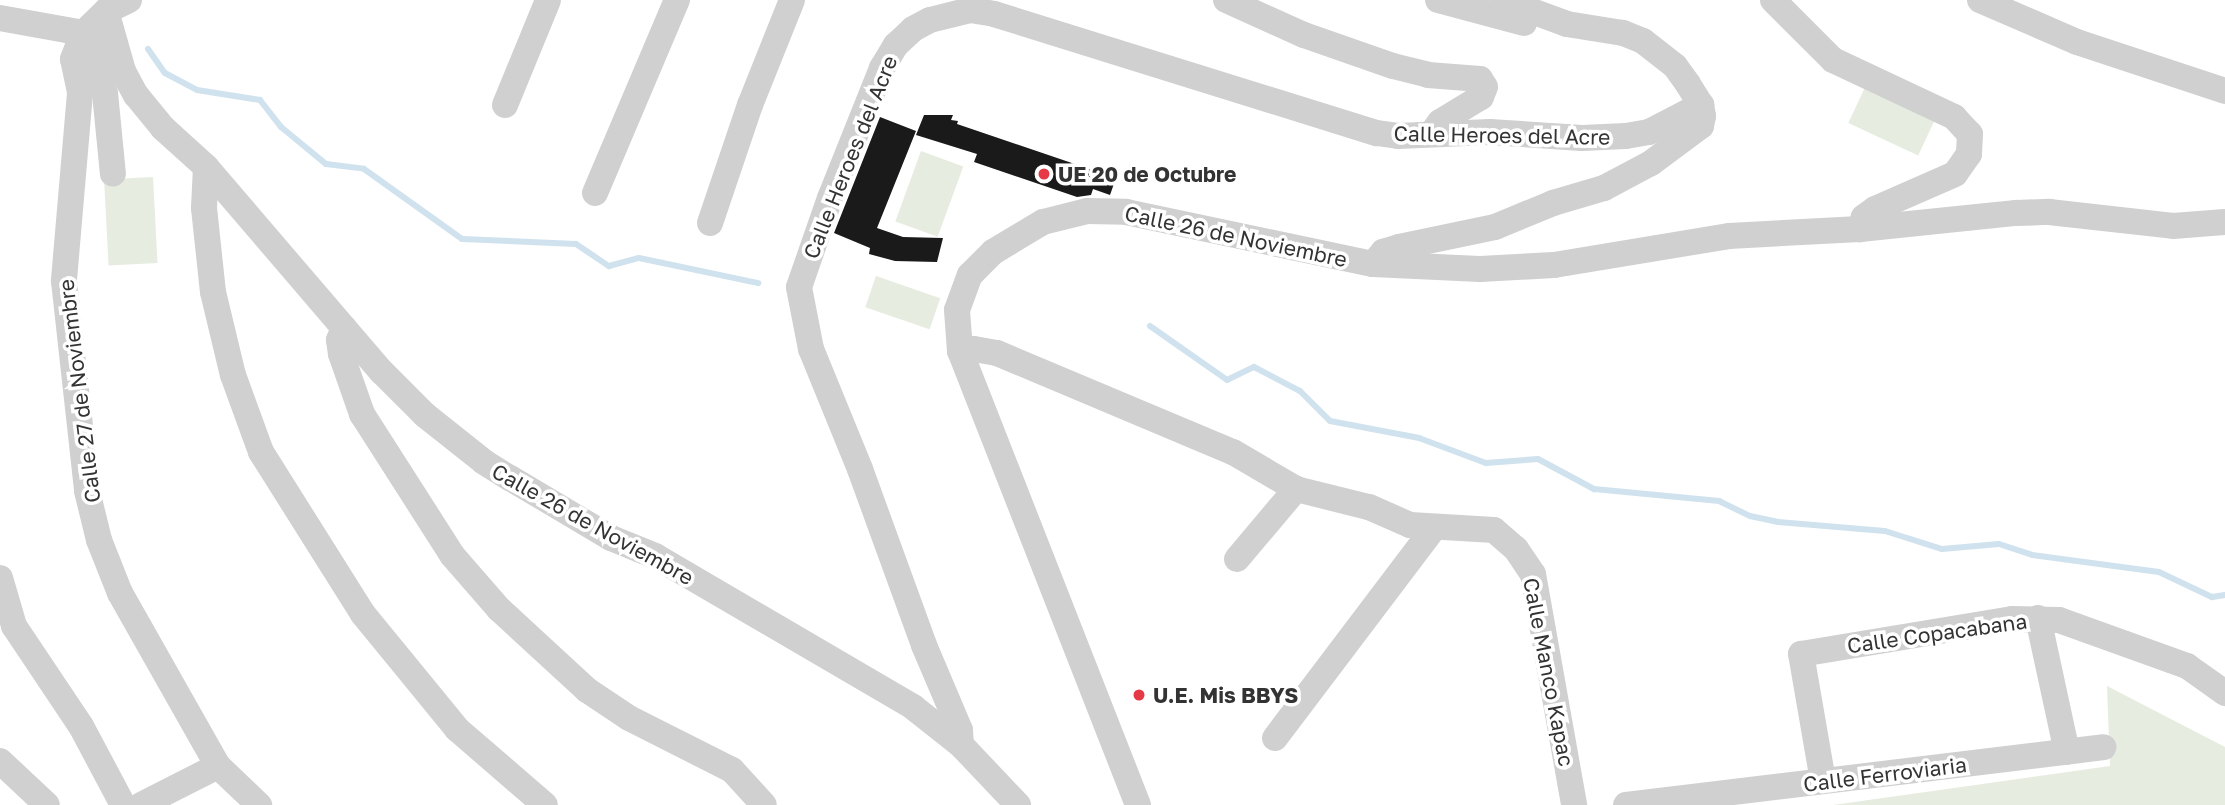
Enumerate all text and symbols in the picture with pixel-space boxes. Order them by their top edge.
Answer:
street label: Calle Heroes del Acre [798,52,902,262]
street label: Calle Heroes del Acre [1393,121,1611,149]
place label: UE 20 de Octubre [1058,161,1236,187]
marker: UE 20 de Octubre [1036,166,1052,182]
street label: Calle 26 de Noviembre [1123,200,1349,272]
street label: Calle 27 de Noviembre [53,278,105,504]
street label: Calle 26 de Noviembre [488,458,698,590]
street label: Calle Manco Kapac [1518,576,1580,768]
street label: Calle Copacabana [1845,608,2029,658]
place label: U.E. Mis BBYS [1153,682,1298,708]
marker: U.E. Mis BBYS [1131,687,1147,703]
street label: Calle Ferroviaria [1802,751,1968,797]

